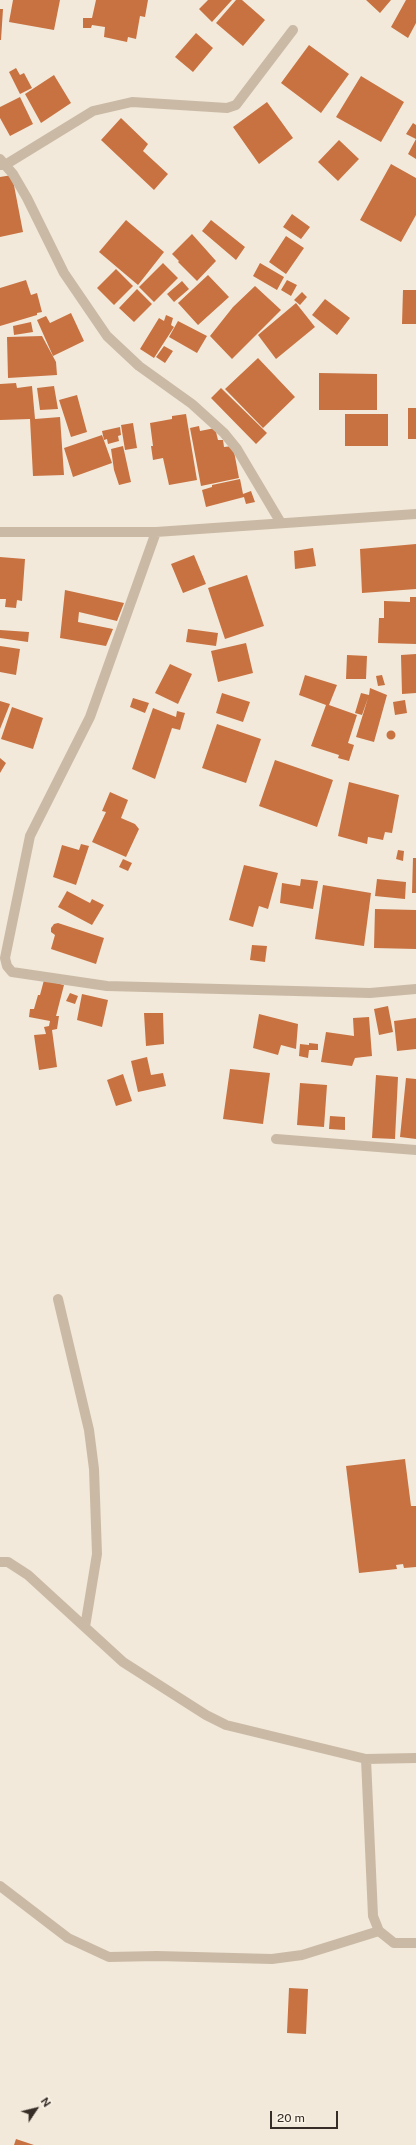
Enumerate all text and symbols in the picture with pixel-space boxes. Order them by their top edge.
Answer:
north arrow [16,2089,56,2129]
text: N [38,2095,53,2109]
scale bar [272,2103,340,2129]
text: 20 m [277,2111,305,2125]

